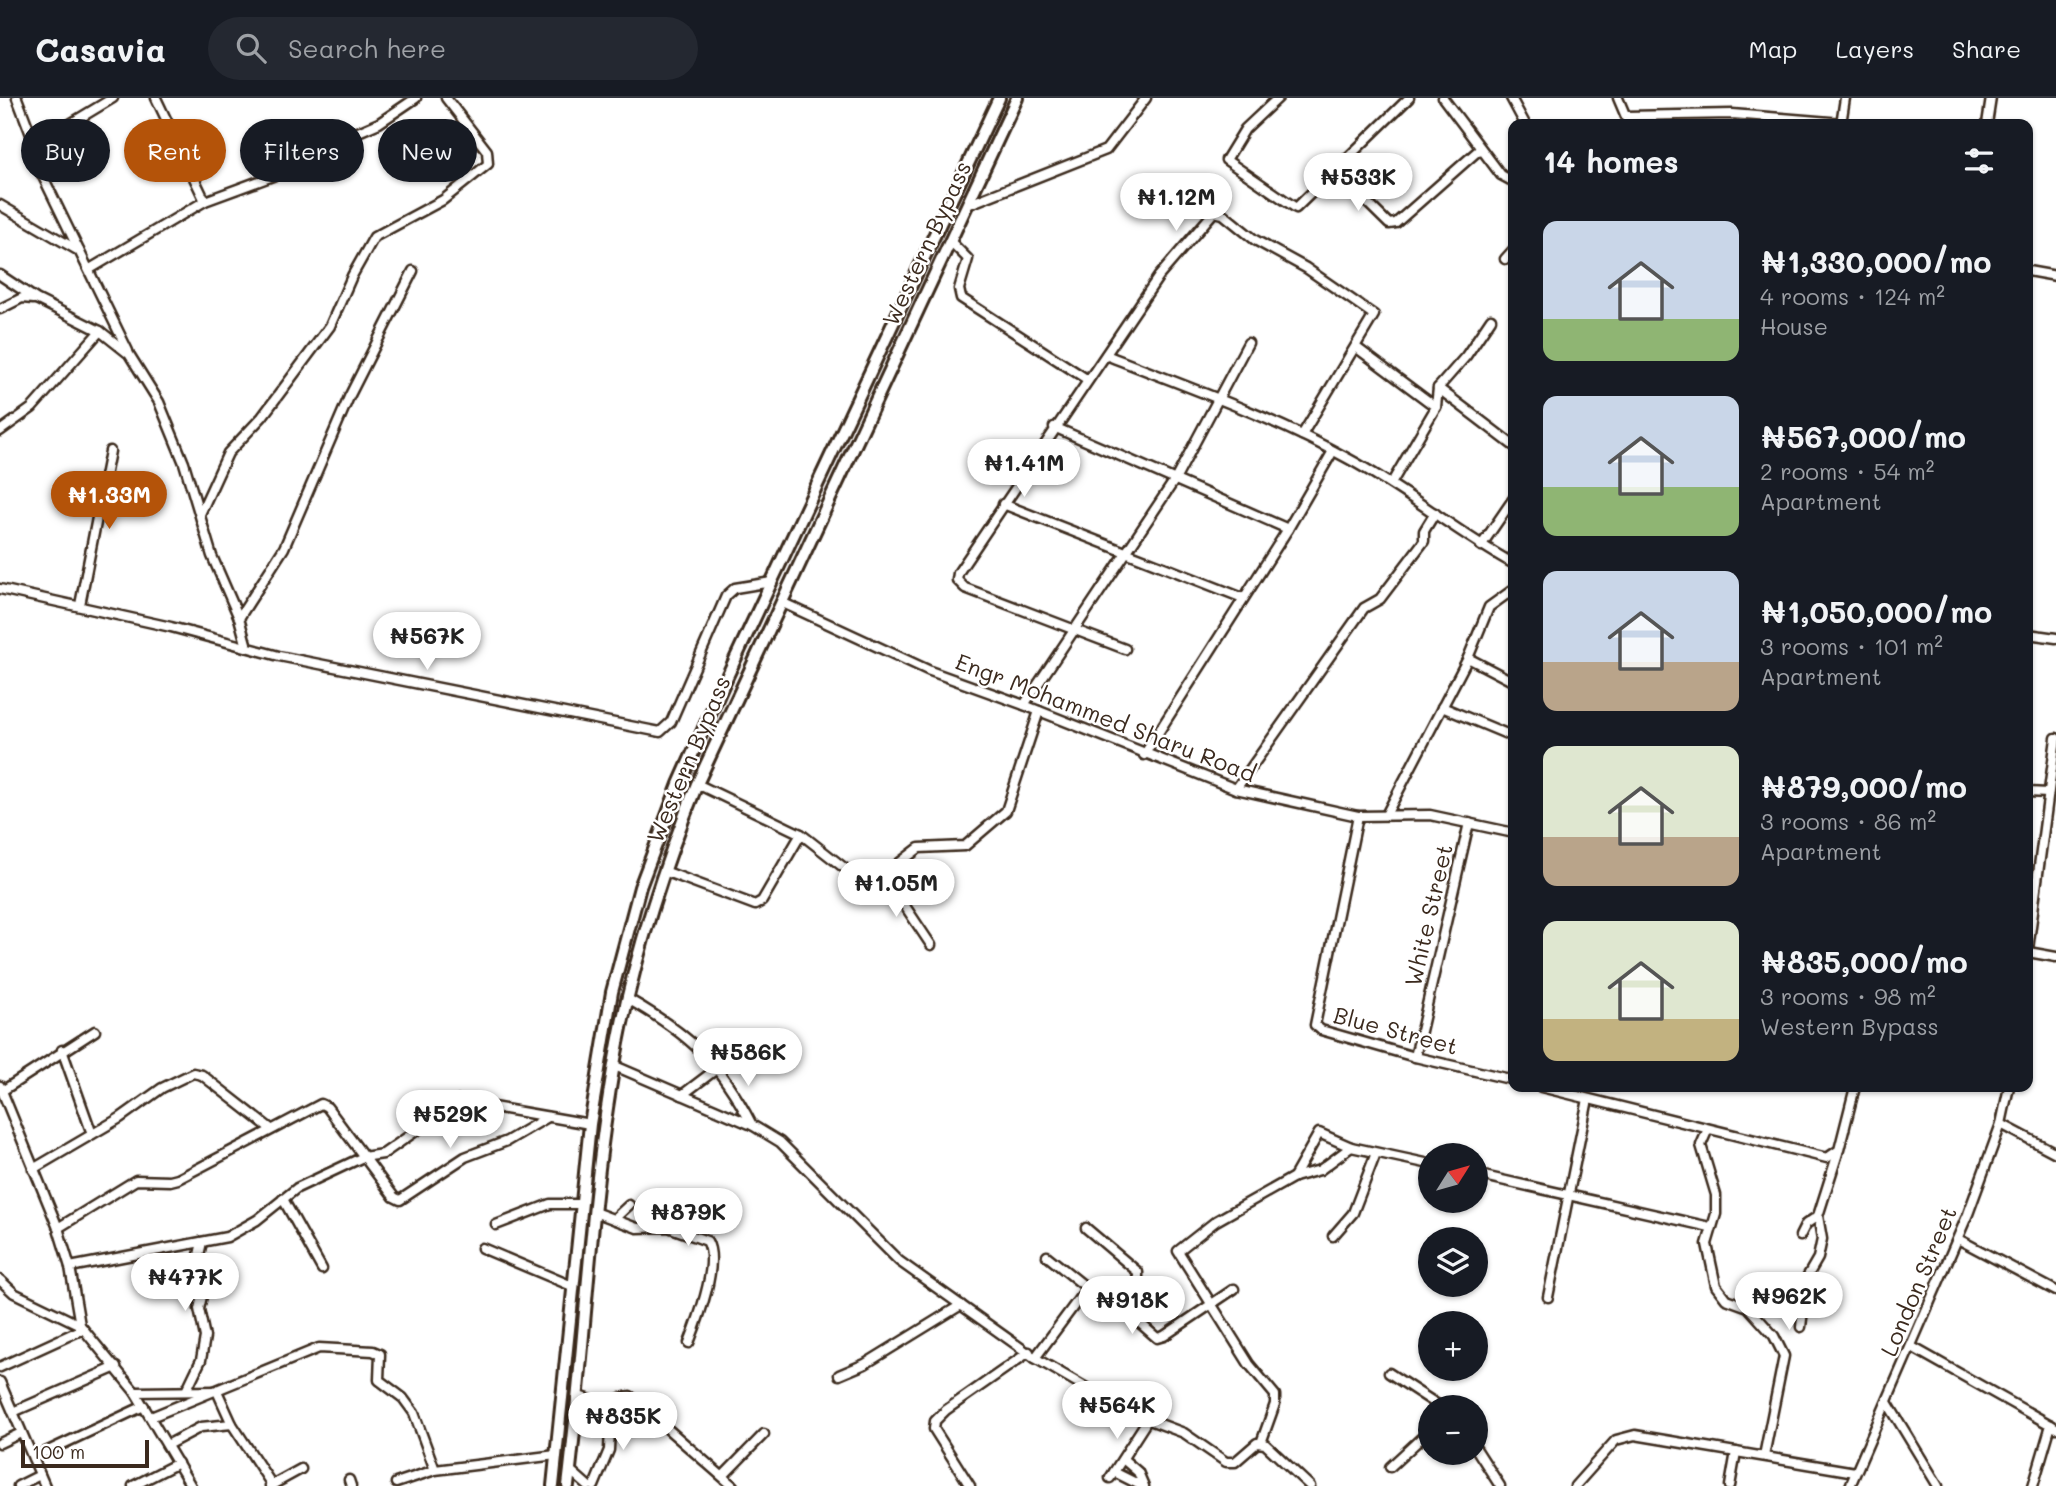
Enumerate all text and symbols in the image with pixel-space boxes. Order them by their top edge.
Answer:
search box [208,17,698,80]
text: Casavia [35,27,166,70]
icon: search [232,29,270,67]
text: Search here [288,31,446,65]
text: Map [1749,33,1797,64]
text: Layers [1835,33,1914,64]
text: Share [1952,33,2021,64]
chip: Buy [21,119,110,182]
chip: Rent [124,119,226,182]
chip: Filters [240,119,364,182]
chip: New [378,119,477,182]
text: 14 homes [1543,141,1679,181]
icon: filters [1960,142,1998,180]
pin: ₦533K [1309,153,1407,213]
street label: Western Bypass [875,156,977,330]
text: ₦533K [1320,161,1396,191]
pin: ₦1.12M [1119,174,1233,233]
text: ₦1.12M [1136,181,1216,211]
text: ₦1,330,000/mo [1760,241,1991,281]
icon: home [1599,249,1683,333]
text: 4 rooms · 124 m² [1760,281,1945,311]
text: House [1760,311,1828,341]
text: ₦567,000/mo [1760,416,1966,456]
icon: home [1599,424,1683,508]
pin: ₦1.41M [967,440,1081,499]
text: ₦1.41M [983,447,1065,477]
text: 2 rooms · 54 m² [1760,456,1935,486]
pin: ₦1.33M [52,472,166,531]
text: ₦1.33M [67,479,151,509]
text: Apartment [1760,486,1882,516]
text: ₦1,050,000/mo [1760,591,1992,631]
icon: home [1599,599,1683,683]
pin: ₦567K [378,612,476,672]
text: ₦567K [389,620,465,650]
text: 3 rooms · 101 m² [1760,631,1943,661]
street label: Engr Mohammed Sharu Road [952,646,1260,788]
text: Apartment [1760,661,1882,691]
street label: Western Bypass [639,671,737,847]
text: ₦879,000/mo [1760,766,1967,806]
icon: home [1599,774,1683,858]
text: 3 rooms · 86 m² [1760,806,1936,836]
text: Apartment [1760,836,1882,866]
street label: White Street [1397,841,1459,989]
pin: ₦1.05M [839,860,953,919]
text: ₦1.05M [854,867,938,897]
text: ₦835,000/mo [1760,941,1968,981]
icon: home [1599,949,1683,1033]
text: 3 rooms · 98 m² [1760,981,1936,1011]
street label: Blue Street [1331,999,1461,1061]
text: Western Bypass [1760,1011,1939,1041]
pin: ₦586K [699,1028,797,1088]
text: ₦586K [709,1036,787,1066]
pin: ₦529K [401,1090,499,1150]
text: ₦529K [412,1098,488,1128]
north arrow [1418,1143,1488,1213]
map controls [1418,1143,1488,1465]
pin: ₦879K [639,1188,737,1248]
text: ₦879K [650,1196,726,1226]
street label: London Street [1873,1201,1963,1361]
button: layers [1418,1227,1488,1297]
pin: ₦477K [136,1254,234,1313]
text: ₦477K [147,1261,223,1291]
pin: ₦962K [1740,1272,1838,1332]
pin: ₦918K [1083,1276,1181,1336]
text: ₦962K [1751,1280,1827,1310]
text: ₦918K [1095,1284,1169,1314]
button: + [1418,1311,1488,1381]
pin: ₦564K [1068,1382,1166,1441]
text: ₦564K [1078,1389,1156,1419]
pin: ₦835K [574,1392,672,1452]
button: − [1418,1395,1488,1465]
text: ₦835K [584,1400,662,1430]
scale bar [21,1437,149,1469]
text: 100 m [32,1439,85,1464]

